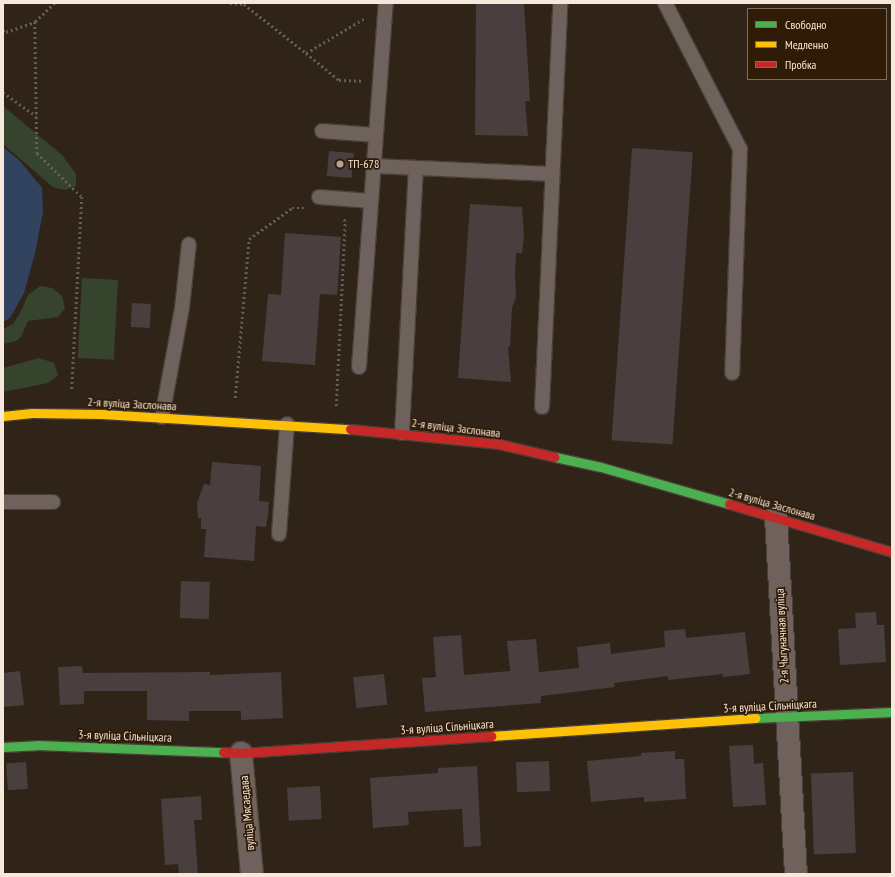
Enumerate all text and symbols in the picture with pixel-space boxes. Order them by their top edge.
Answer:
legend [747,8,887,80]
text: Свободно [785,17,827,32]
text: Медленно [785,37,828,52]
text: Пробка [785,57,816,72]
place label: ТП-678 [348,157,379,171]
marker: ТП-678 [335,159,345,169]
street label: 2-я вуліца Заслонава [87,394,177,414]
street label: 2-я вуліца Заслонава [411,415,501,441]
street label: 2-я вуліца Заслонава [727,485,817,523]
street label: 2-я Чыгуначная вуліца [772,588,792,684]
street label: 3-я вуліца Сільніцкага [723,696,817,716]
street label: 3-я вуліца Сільніцкага [400,717,494,737]
street label: 3-я вуліца Сільніцкага [78,727,172,745]
street label: вуліца Мясаедава [237,775,257,851]

